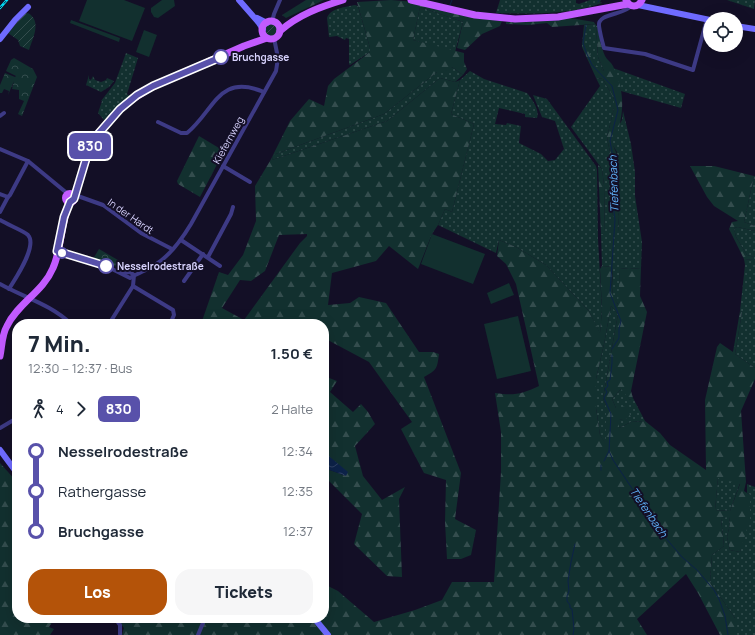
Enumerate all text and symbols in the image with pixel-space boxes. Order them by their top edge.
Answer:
map controls [703,12,743,52]
button: locate [703,12,743,52]
marker: Bruchgasse [213,49,229,65]
place label: Bruchgasse [232,50,289,64]
street label: Kiefernweg [209,114,247,166]
line badge: 830 [67,133,113,159]
text: 830 [77,136,103,155]
water label: Tiefenbach [604,155,621,213]
street label: In der Hardt [105,195,157,237]
unlabelled marker [56,247,68,259]
marker: Nesselrodestraße [98,258,114,274]
place label: Nesselrodestraße [117,259,204,273]
text: 7 Min. [28,329,91,359]
text: 1.50 € [271,343,313,364]
text: 12:30 – 12:37 · Bus [28,359,132,377]
icon: walk [28,398,50,420]
icon: forward [70,398,92,420]
text: 830 [106,399,132,418]
text: 4 [56,400,64,418]
text: 2 Halte [271,400,313,418]
text: Nesselrodestraße [58,441,188,462]
text: 12:34 [282,442,313,460]
text: Rathergasse [58,481,146,502]
text: 12:35 [282,482,313,500]
water label: Tiefenbach [627,484,671,540]
text: Bruchgasse [58,521,144,542]
text: 12:37 [283,522,313,540]
button: Los [28,569,167,615]
button: Tickets [175,569,313,615]

